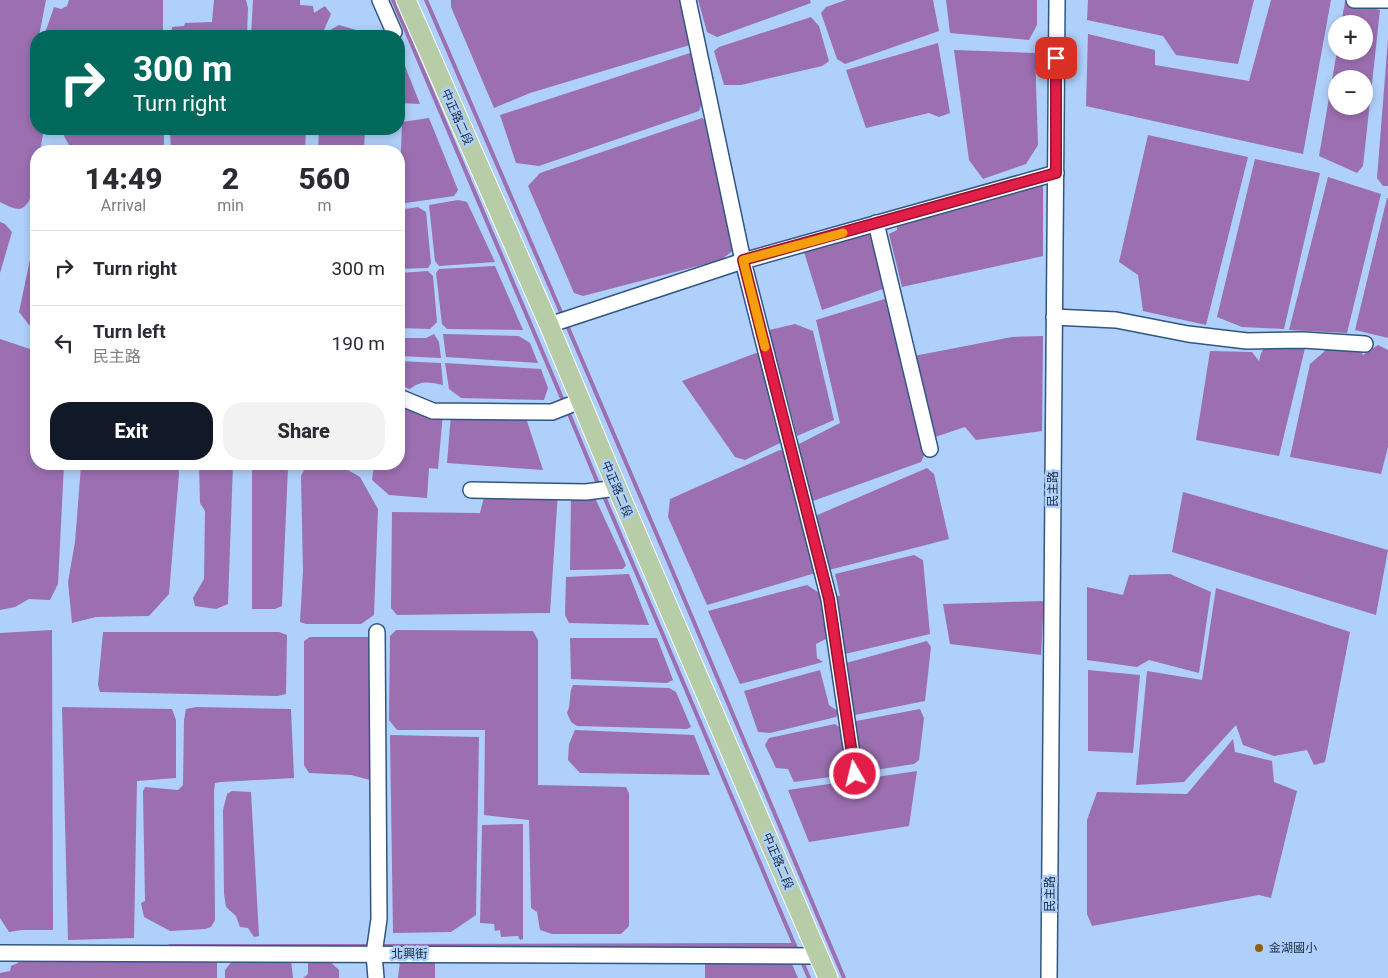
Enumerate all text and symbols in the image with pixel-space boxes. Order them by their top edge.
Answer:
map controls [1328,15,1373,115]
button: + [1328,15,1373,60]
pin [1035,37,1077,79]
icon: arrive [1042,44,1070,72]
text: 300 m [133,49,232,90]
icon: right [50,50,115,115]
button: − [1328,70,1373,115]
street label: 中正路二段 [438,87,476,147]
text: Turn right [133,91,227,116]
text: 14:49 [85,161,163,196]
text: 2 [222,161,239,196]
text: 560 [298,161,350,196]
text: Arrival [101,196,146,215]
text: min [217,196,244,215]
text: m [317,196,331,215]
icon: right [50,254,78,282]
text: Turn right [93,257,177,280]
text: 300 m [332,257,385,280]
text: Turn left [93,320,166,343]
icon: left [50,329,78,357]
text: 190 m [332,332,385,355]
text: 民主路 [93,347,141,366]
button: Exit [50,402,213,460]
button: Share [223,402,385,460]
street label: 中正路二段 [599,459,635,519]
street label: 民主路 [1046,471,1060,507]
position arrow [828,747,880,799]
street label: 中正路二段 [760,831,796,891]
street label: 民主路 [1043,876,1057,912]
place label: 金湖國小 [1269,941,1317,955]
marker: 金湖國小 [1253,942,1265,954]
street label: 北興街 [391,947,427,961]

